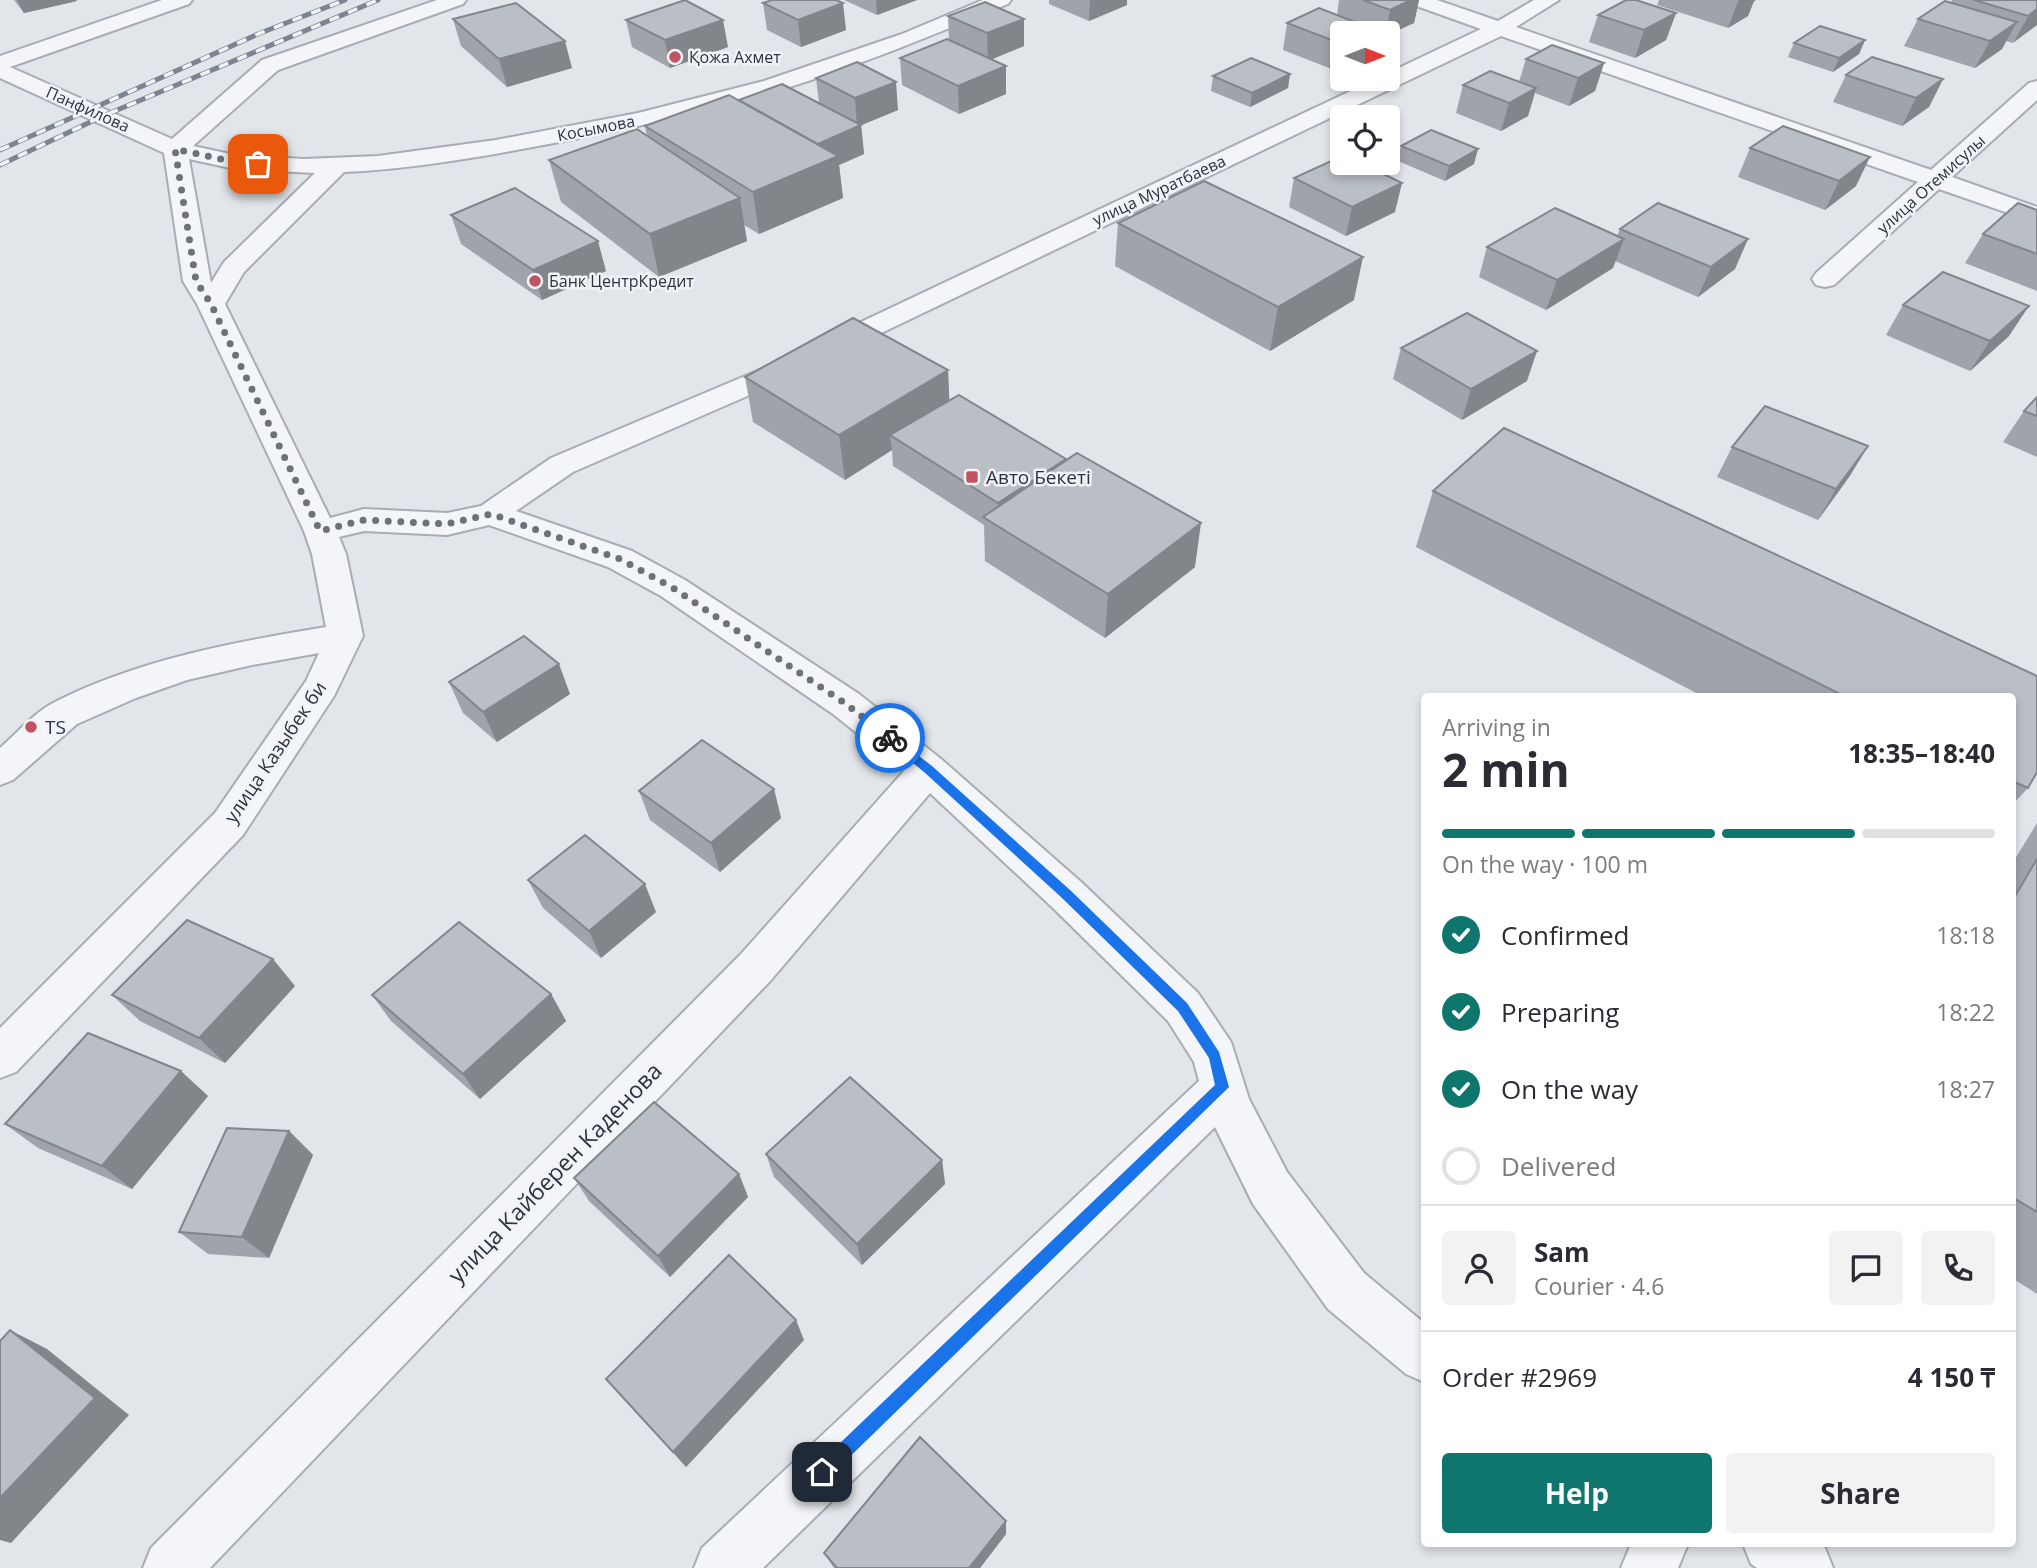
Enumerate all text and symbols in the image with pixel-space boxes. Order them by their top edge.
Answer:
north arrow [1330,21,1400,91]
map controls [1330,21,1400,175]
place label: Қожа Ахмет [689,46,781,68]
marker: Қожа Ахмет [667,49,683,65]
street label: Панфилова [43,81,133,137]
button: locate [1330,105,1400,175]
street label: Косымова [555,110,637,146]
street label: улица Отемисулы [1872,130,1990,238]
pin [228,134,288,194]
icon: bag [239,145,277,183]
street label: улица Муратбаева [1089,149,1229,231]
place label: Банк ЦентрКредит [549,270,694,292]
marker: Банк ЦентрКредит [527,273,543,289]
place label: Авто Бекетi [986,464,1091,490]
marker: Авто Бекетi [964,469,980,485]
street label: улица Казыбек би [218,676,332,828]
courier [855,703,925,773]
text: Arriving in [1442,711,1551,743]
place label: TS [45,714,66,740]
marker: TS [23,719,39,735]
icon: bike [871,719,909,757]
text: 18:35–18:40 [1848,735,1995,771]
text: 2 min [1442,738,1570,800]
text: On the way · 100 m [1442,848,1648,880]
icon: check [1442,916,1480,954]
text: Confirmed [1501,917,1629,953]
text: 18:18 [1936,919,1995,951]
icon: check [1442,993,1480,1031]
text: Preparing [1501,994,1619,1030]
text: 18:22 [1936,996,1995,1028]
street label: улица Кайберен Каденова [440,1055,668,1290]
icon: check [1442,1070,1480,1108]
text: On the way [1501,1071,1638,1107]
text: 18:27 [1936,1073,1995,1105]
text: Delivered [1501,1148,1616,1184]
button: person [1442,1231,1516,1305]
button: chat [1829,1231,1903,1305]
button: phone [1921,1231,1995,1305]
text: Sam [1534,1234,1590,1270]
text: Courier · 4.6 [1534,1270,1664,1302]
text: Order #2969 [1442,1359,1597,1395]
text: 4 150 ₸ [1908,1359,1995,1395]
pin [792,1442,852,1502]
icon: home [803,1453,841,1491]
button: Help [1442,1453,1712,1533]
button: Share [1726,1453,1995,1533]

